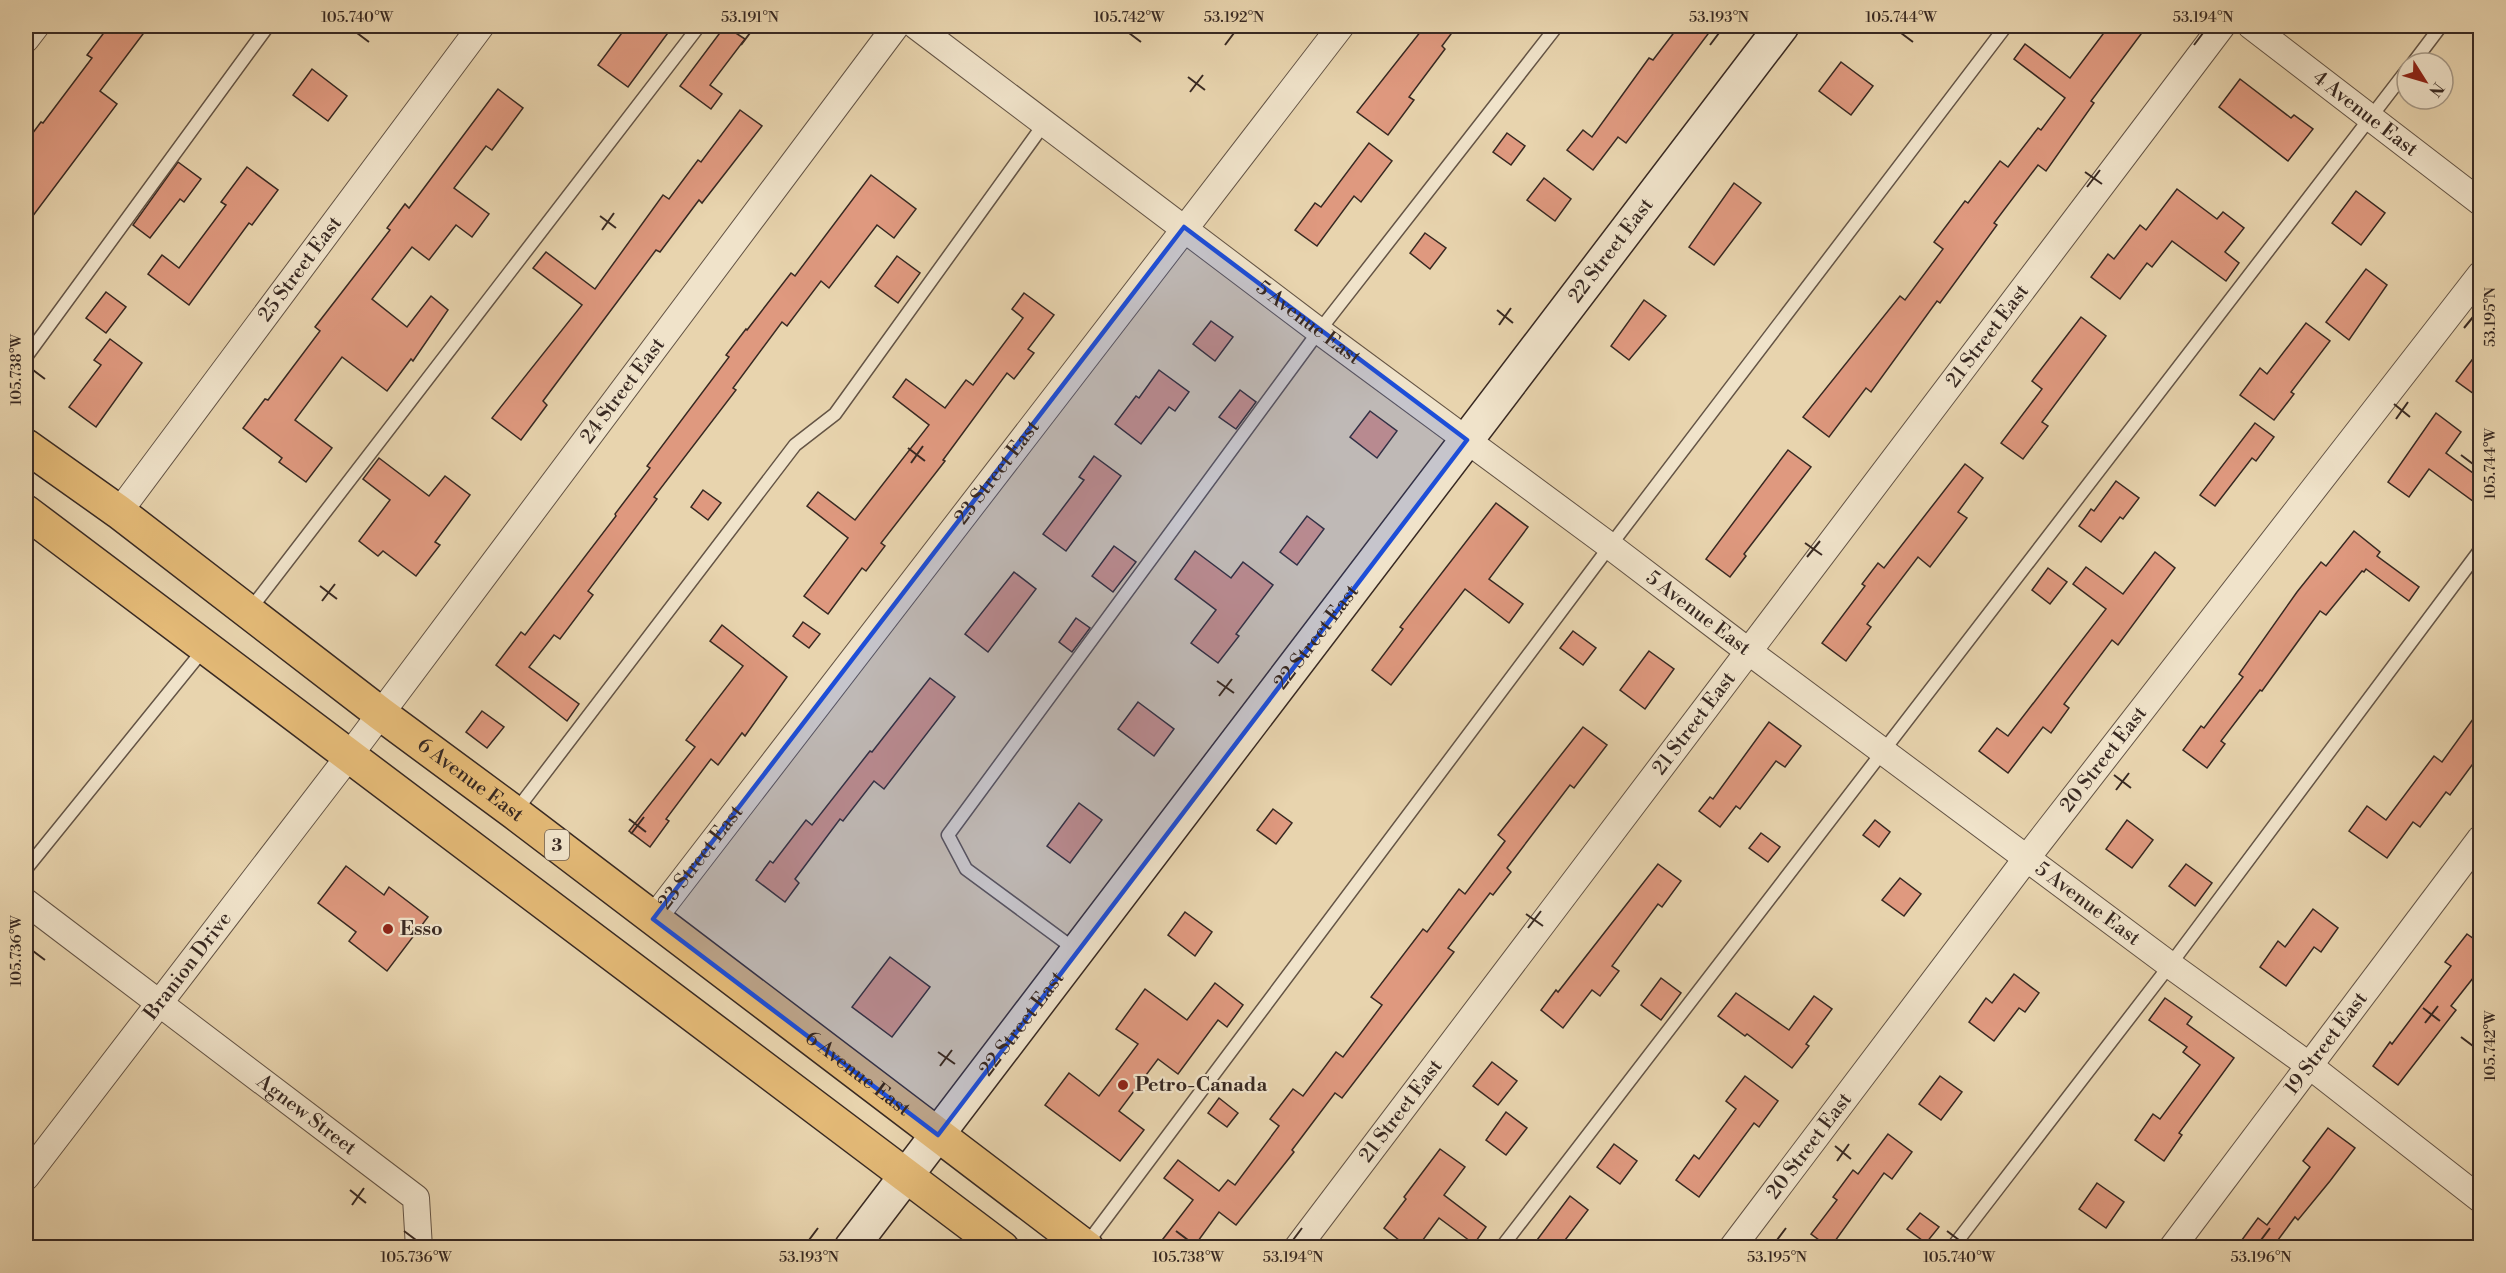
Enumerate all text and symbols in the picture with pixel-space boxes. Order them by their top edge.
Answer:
text: 105.740°W [321,8,394,27]
text: 53.191°N [721,8,779,27]
text: 105.742°W [1094,8,1165,27]
text: 53.192°N [1204,8,1264,27]
text: 53.193°N [1689,8,1749,27]
text: 105.744°W [1865,8,1937,27]
text: 53.194°N [2173,8,2233,27]
north arrow [2395,51,2455,111]
street label: 4 Avenue East [2308,65,2423,162]
text: N [2424,78,2448,101]
street label: 22 Street East [1563,193,1659,308]
street label: 25 Street East [253,211,347,327]
street label: 5 Avenue East [1251,275,1366,370]
street label: 21 Street East [1940,279,2034,392]
text: 53.195°N [2481,287,2500,347]
street label: 24 Street East [575,333,670,449]
text: 105.738°W [7,334,26,406]
street label: 23 Street East [949,415,1045,529]
text: 105.744°W [2481,428,2500,500]
street label: 5 Avenue East [1641,565,1756,661]
street label: 22 Street East [1268,580,1364,695]
street label: 21 Street East [1647,667,1741,780]
street label: 20 Street East [2055,701,2153,817]
street label: 6 Avenue East [412,732,529,828]
street label: 23 Street East [653,800,749,914]
road number: 3 [545,830,569,860]
street label: 5 Avenue East [2030,856,2145,951]
street label: Branion Drive [138,907,237,1026]
text: 105.736°W [7,915,26,987]
place label: Esso [400,917,443,942]
marker: Esso [381,922,395,936]
street label: 22 Street East [974,966,1070,1081]
street label: 19 Street East [2279,987,2373,1100]
text: 105.742°W [2481,1010,2500,1081]
street label: 6 Avenue East [800,1025,916,1122]
street label: 21 Street East [1354,1054,1448,1167]
street label: Agnew Street [251,1068,361,1161]
place label: Petro-Canada [1135,1073,1267,1098]
marker: Petro-Canada [1116,1078,1130,1092]
street label: 20 Street East [1761,1088,1858,1204]
text: 105.736°W [380,1248,452,1267]
text: 53.193°N [779,1248,839,1267]
text: 105.738°W [1152,1248,1224,1267]
text: 53.194°N [1263,1248,1323,1267]
text: 53.195°N [1747,1248,1807,1267]
text: 105.740°W [1923,1248,1996,1267]
text: 53.196°N [2231,1248,2291,1267]

